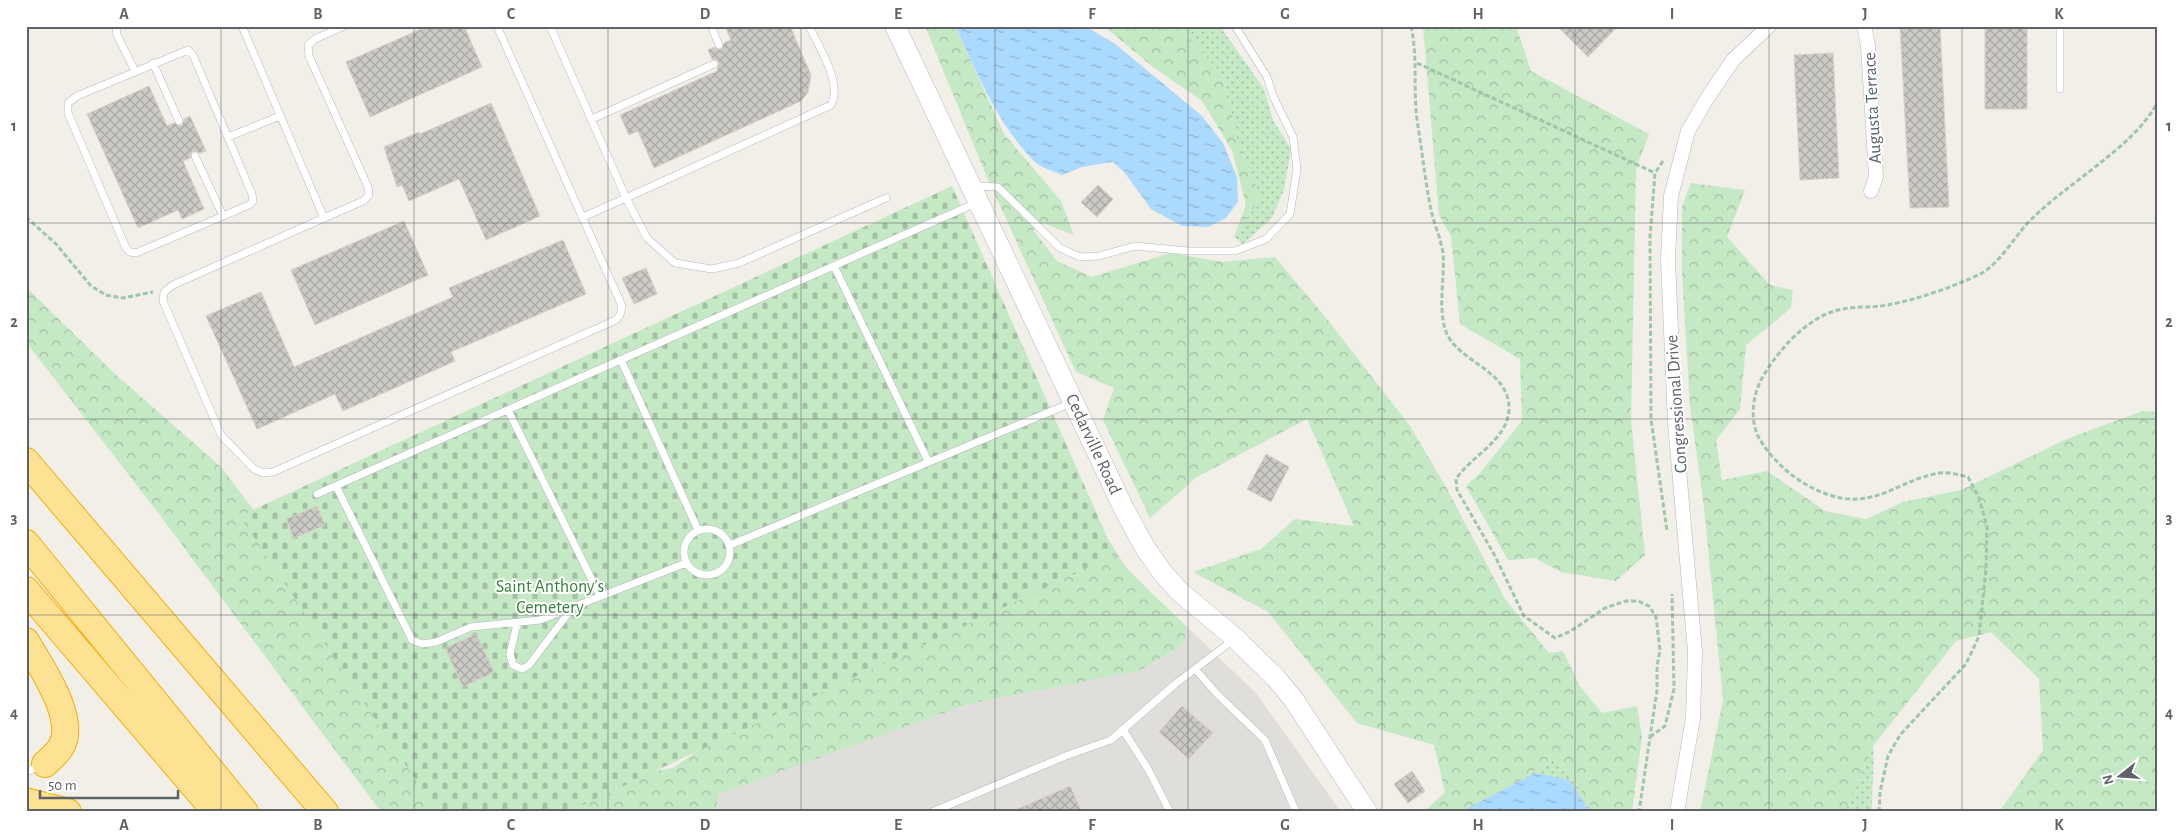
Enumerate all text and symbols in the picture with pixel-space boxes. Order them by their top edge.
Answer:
text: A [119,6,129,22]
text: B [313,6,323,22]
text: C [507,6,516,22]
text: D [700,6,711,22]
text: E [894,6,902,22]
text: F [1088,6,1096,22]
text: G [1280,6,1290,22]
text: H [1472,6,1484,22]
text: I [1670,6,1674,22]
text: J [1862,6,1868,22]
text: K [2054,6,2064,22]
street label: Augusta Terrace [1861,52,1885,164]
text: 1 [11,118,17,134]
text: 1 [2166,118,2172,134]
text: 2 [10,314,18,330]
text: 2 [2165,314,2173,330]
street label: Congressional Drive [1663,334,1691,474]
street label: Cedarville Road [1062,391,1124,497]
text: 3 [11,510,18,526]
text: 3 [2166,510,2173,526]
park label: Saint Anthony's Cemetery [496,578,604,617]
text: 4 [10,705,18,721]
text: 4 [2165,705,2173,721]
north arrow [2096,750,2146,800]
scale bar [40,768,178,800]
text: N [2100,773,2117,786]
text: 50 m [48,778,77,793]
text: A [119,817,129,833]
text: B [313,817,323,833]
text: C [507,817,516,833]
text: D [700,817,711,833]
text: E [894,817,902,833]
text: F [1088,817,1096,833]
text: G [1280,817,1290,833]
text: H [1472,817,1484,833]
text: I [1670,817,1674,833]
text: J [1862,817,1868,833]
text: K [2054,817,2064,833]

